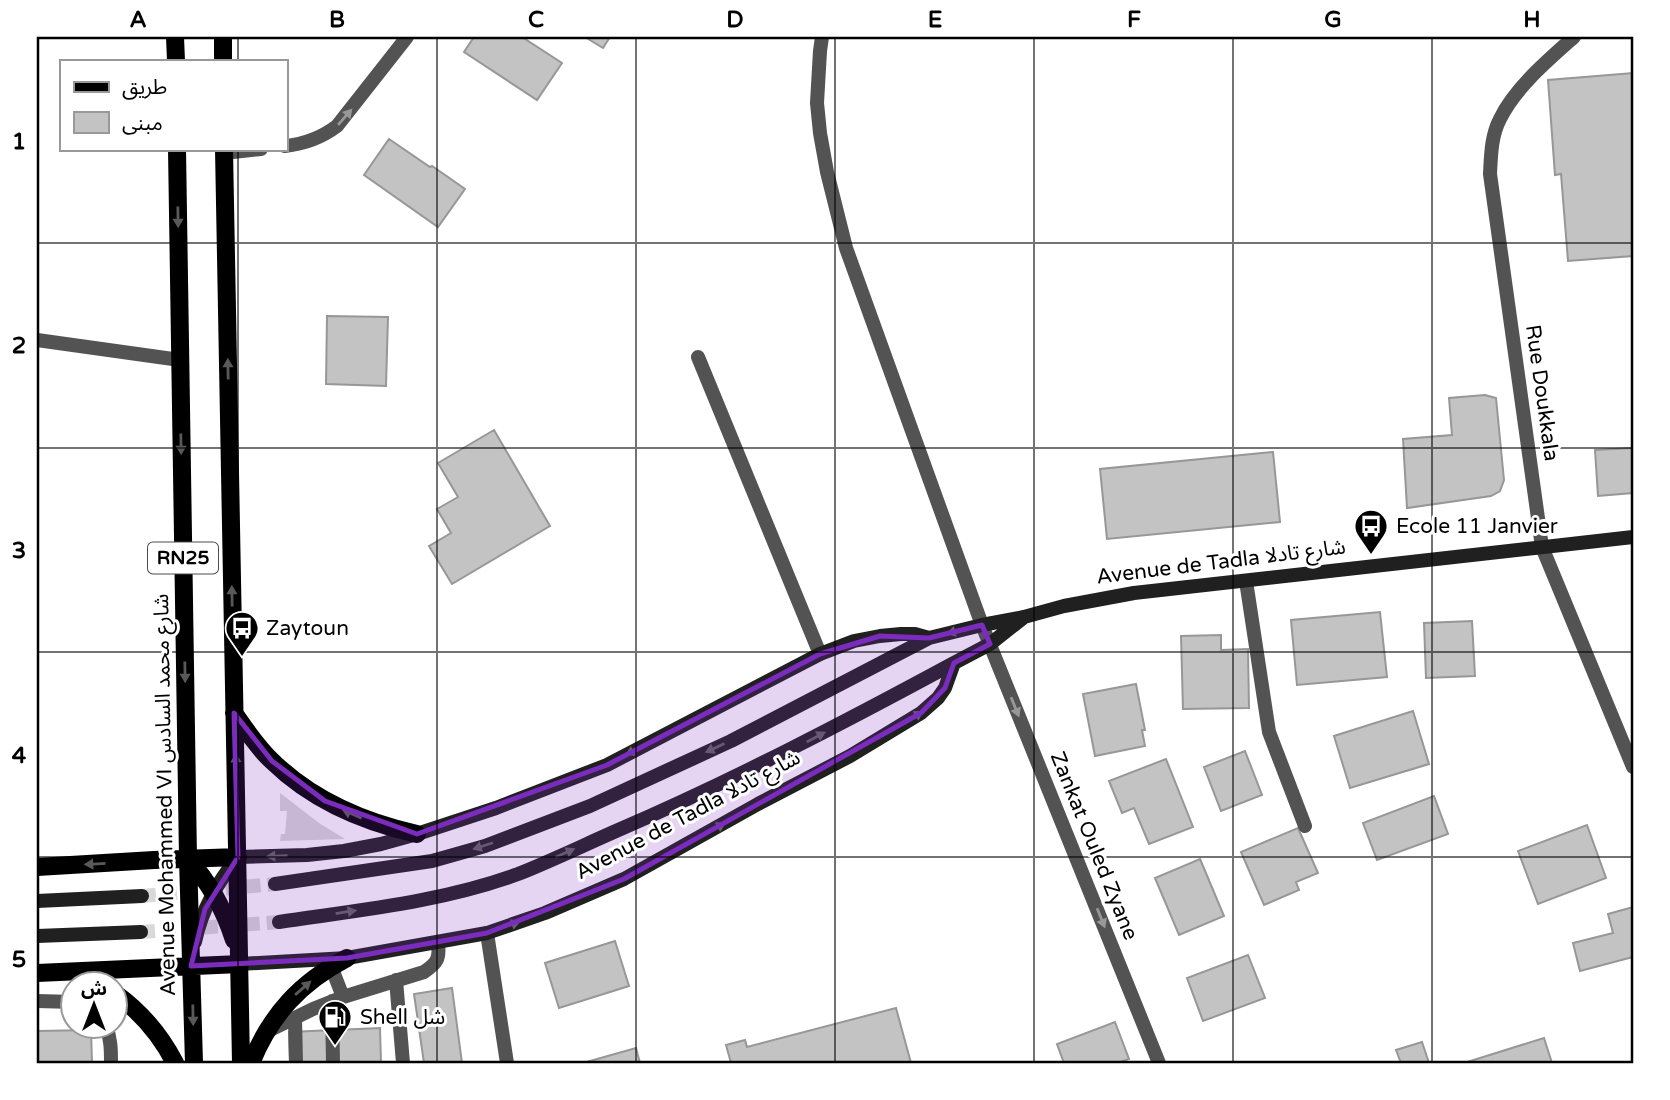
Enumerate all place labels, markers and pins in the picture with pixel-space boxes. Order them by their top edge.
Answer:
bus stop icon: Ecole 11 Janvier [1352,507,1390,556]
place label: Ecole 11 Janvier [1396,514,1558,539]
bus stop icon: Zaytoun [223,609,261,658]
place label: Zaytoun [266,616,349,641]
fuel station icon: Shell شل [316,998,354,1047]
place label: Shell شل [360,1005,445,1030]

